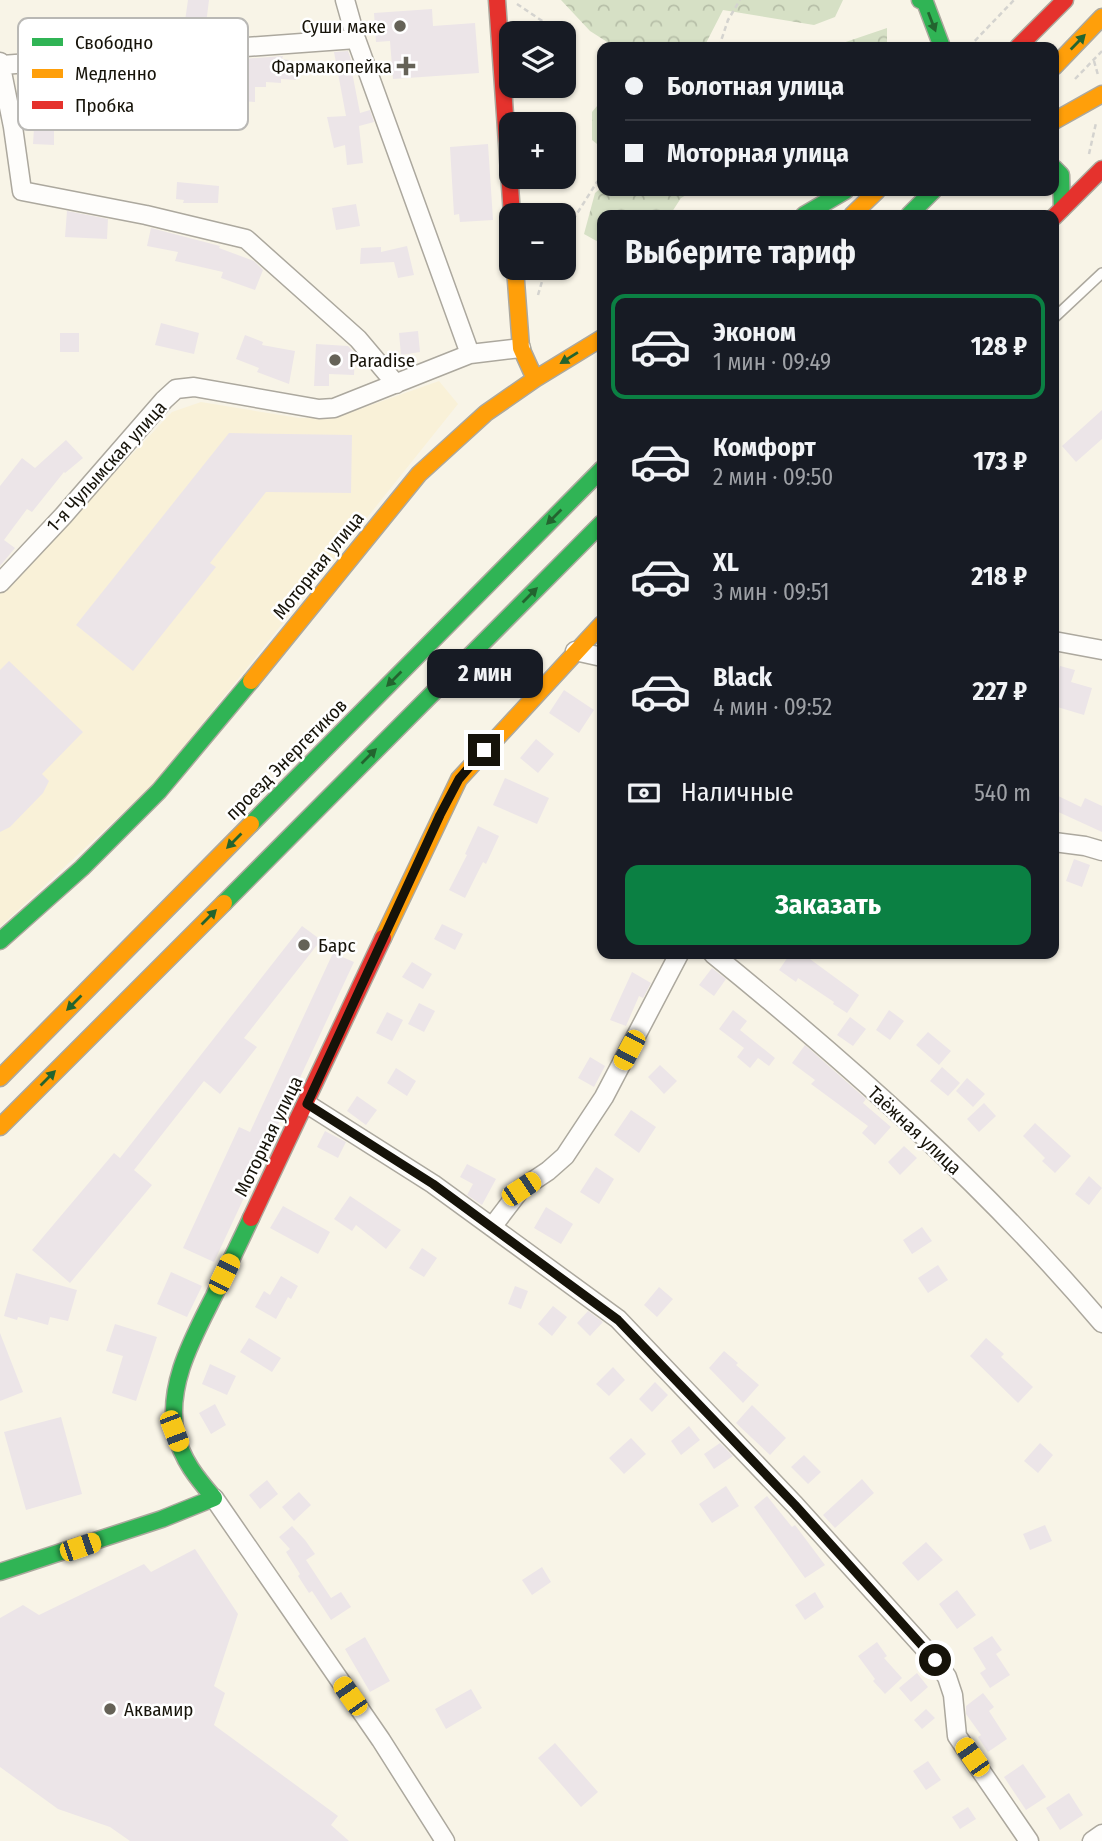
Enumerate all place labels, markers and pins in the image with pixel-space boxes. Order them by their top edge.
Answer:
place label: Суши маке [302,15,386,38]
marker: Суши маке [392,18,408,34]
place label: Фармакопейка [272,55,392,78]
marker: Фармакопейка [398,58,414,74]
place label: Paradise [349,349,415,372]
marker: Paradise [327,352,343,368]
place label: Барс [318,934,356,957]
marker: Барс [296,937,312,953]
place label: Аквамир [124,1698,193,1721]
marker: Аквамир [102,1701,118,1717]

